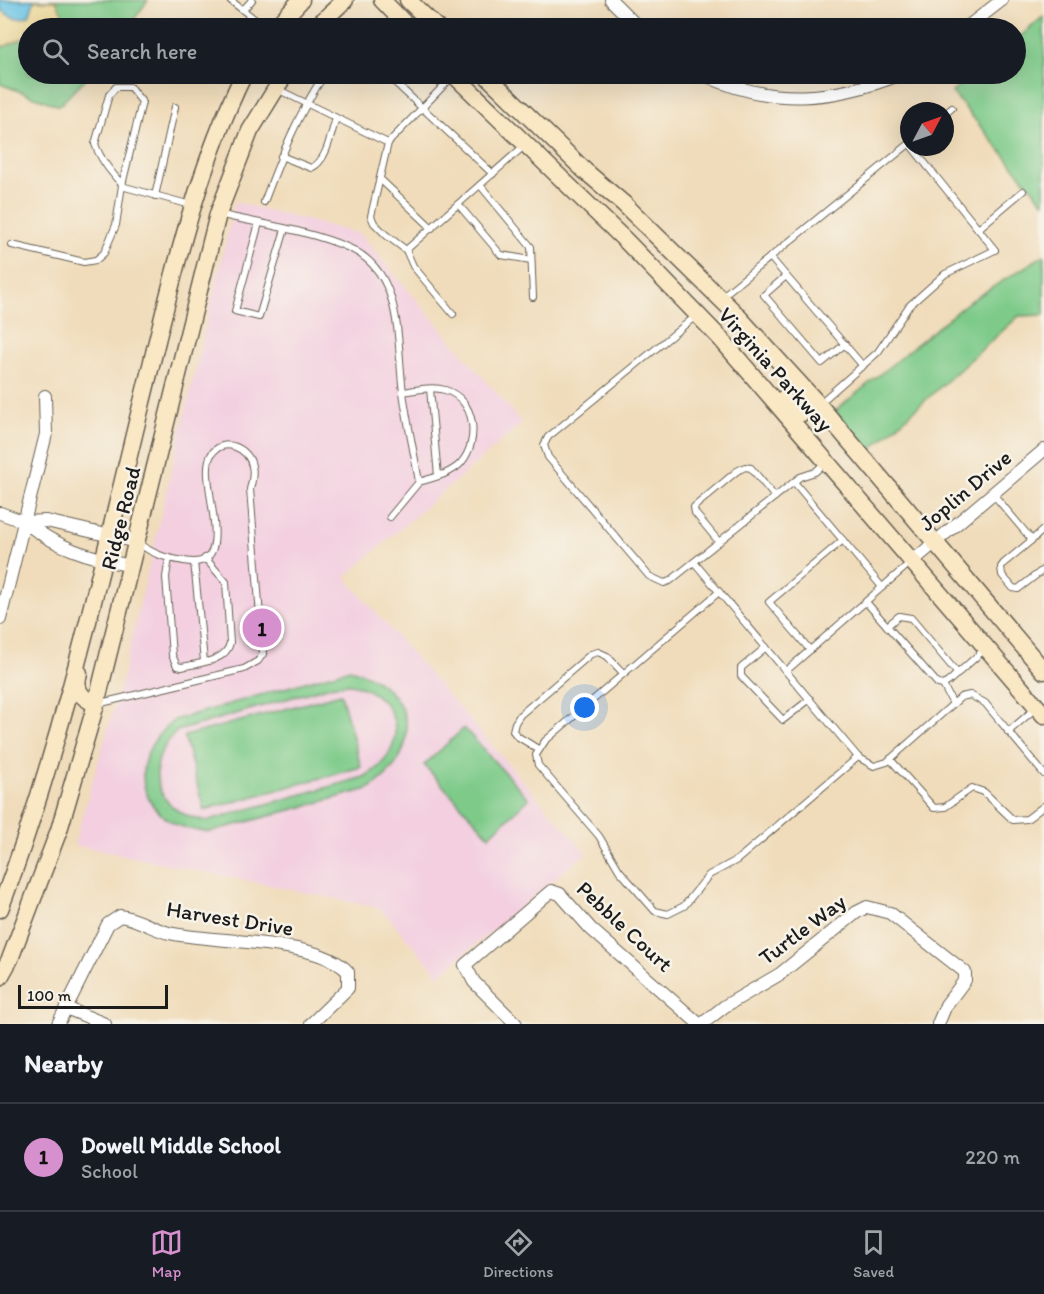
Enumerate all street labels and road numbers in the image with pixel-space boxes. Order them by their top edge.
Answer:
street label: Virginia Parkway [713,301,839,438]
street label: Joplin Drive [914,444,1017,537]
street label: Ridge Road [95,463,146,573]
street label: Pebble Court [571,875,678,978]
street label: Turtle Way [753,887,852,971]
street label: Harvest Drive [164,895,295,942]

